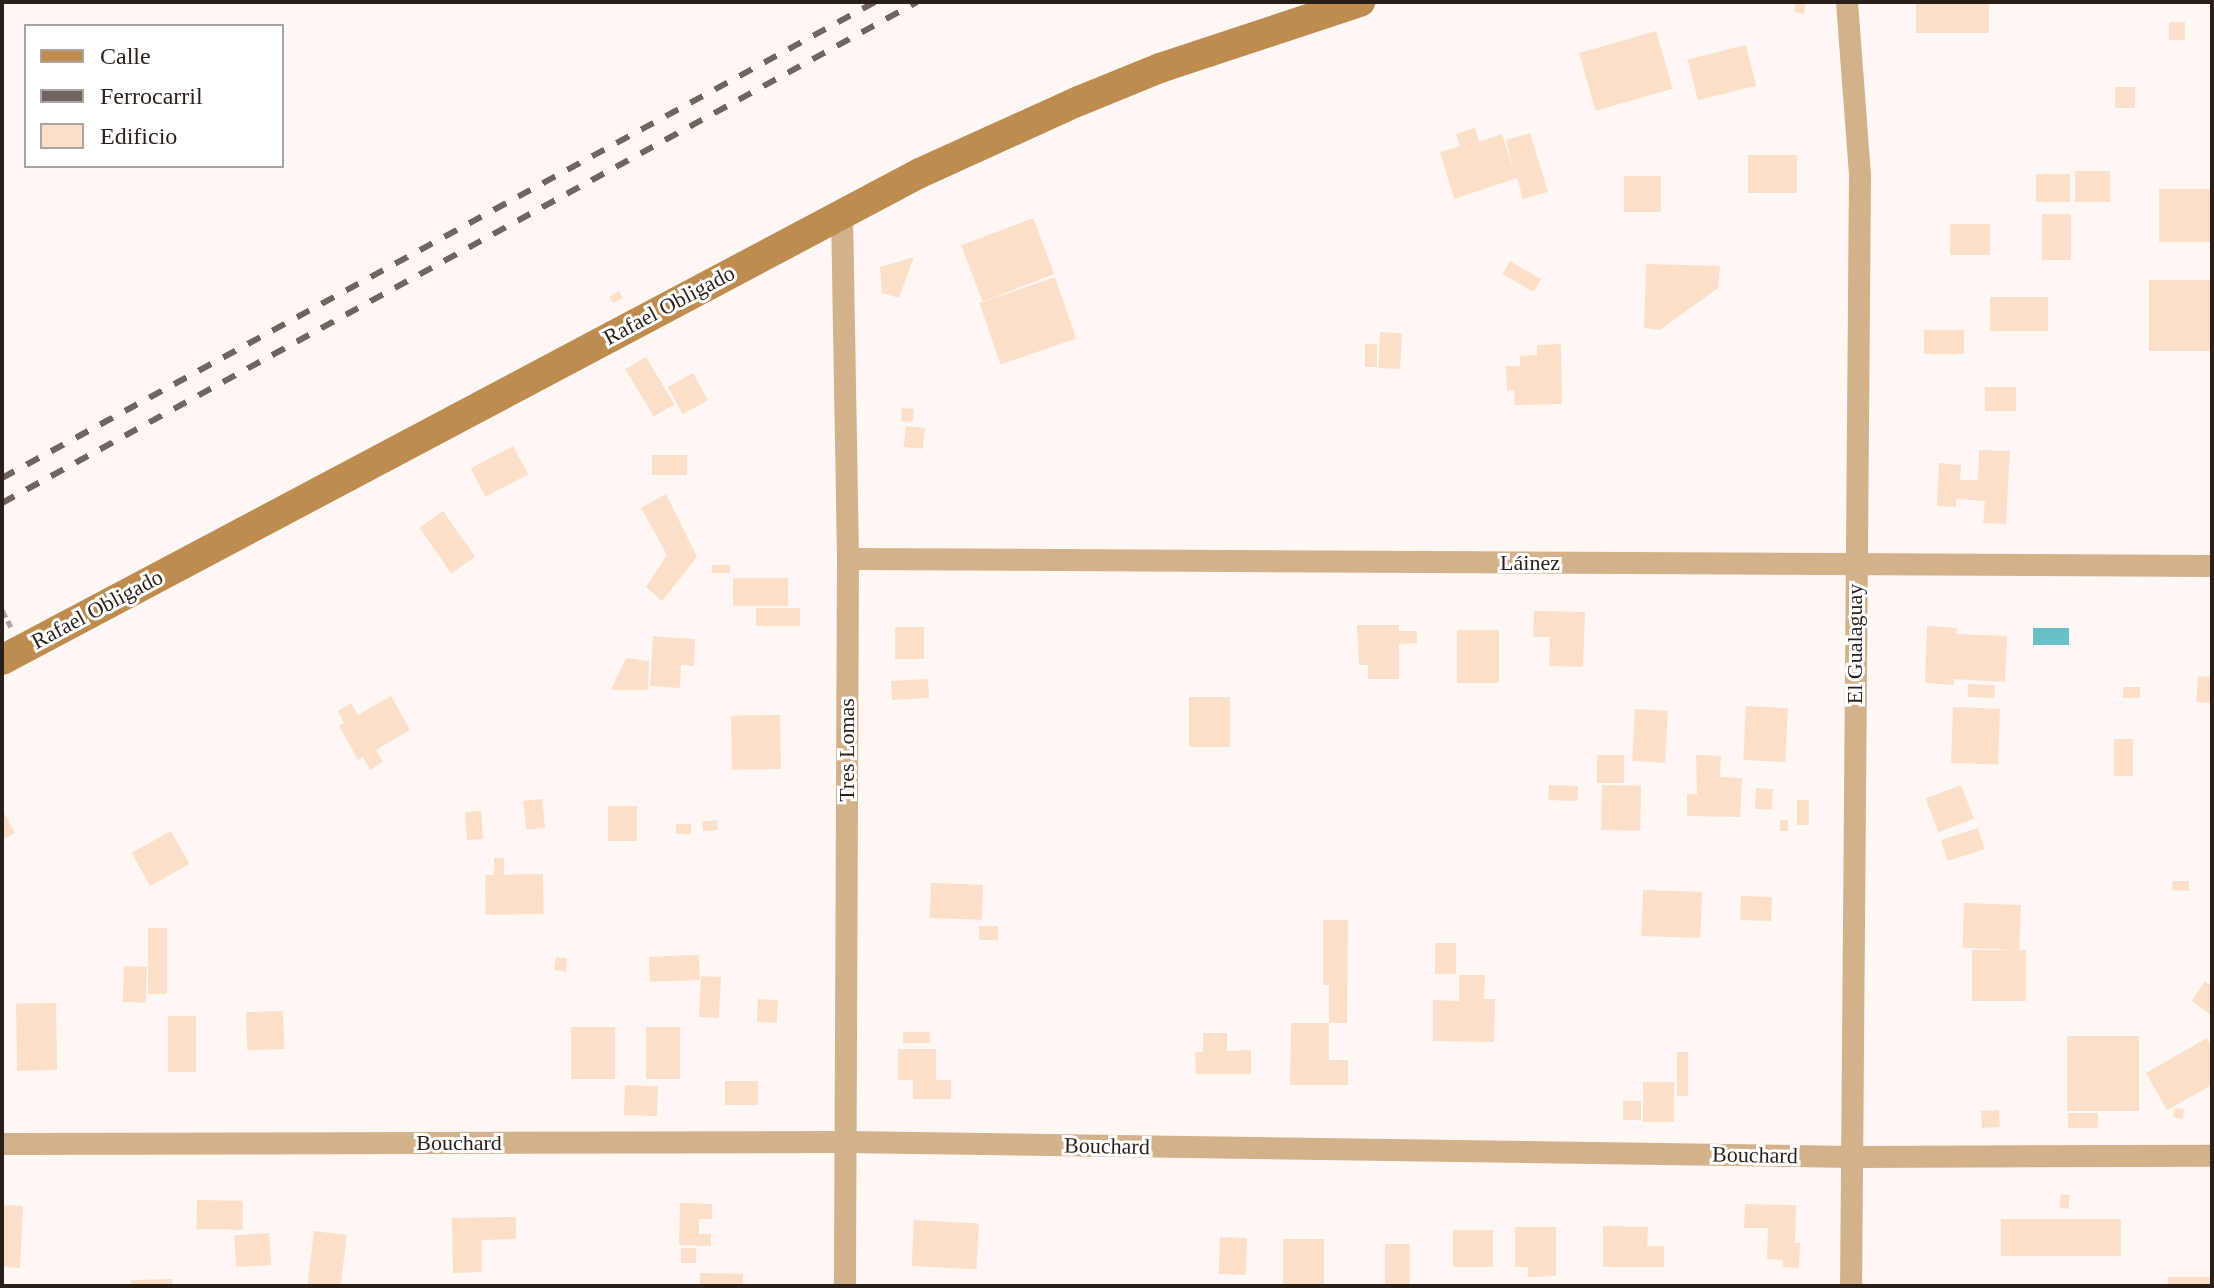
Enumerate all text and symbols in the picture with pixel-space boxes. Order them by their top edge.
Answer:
legend [24,24,284,168]
text: Calle [100,43,151,69]
text: Ferrocarril [100,83,203,109]
text: Edificio [100,123,177,149]
street label: Rafael Obligado [599,259,739,351]
street label: Láinez [1500,550,1560,576]
street label: Rafael Obligado [27,563,167,655]
street label: El Gualaguay [1842,584,1868,704]
street label: Tres Lomas [834,698,860,802]
street label: Bouchard [416,1130,502,1156]
street label: Bouchard [1064,1132,1150,1160]
street label: Bouchard [1712,1141,1798,1169]

